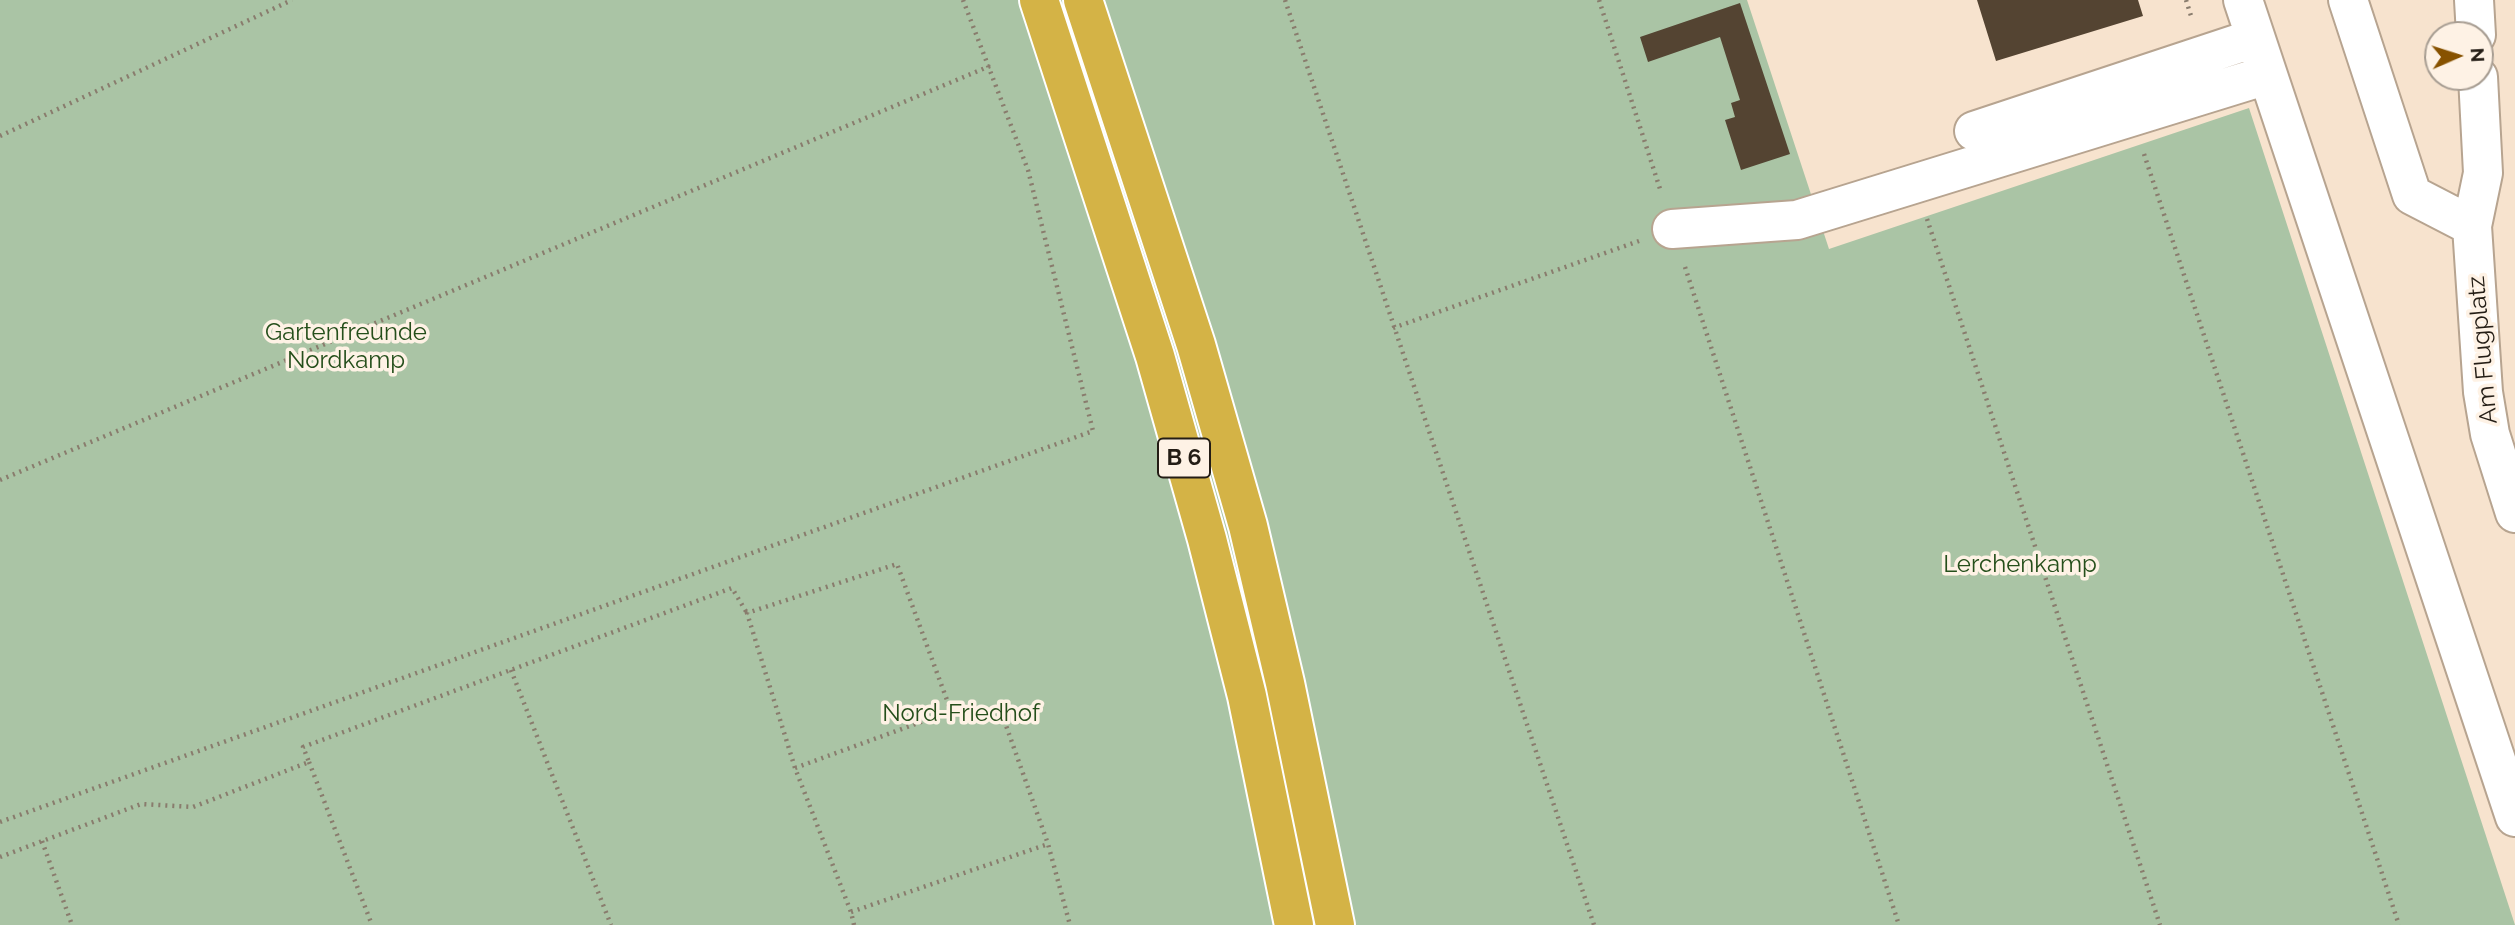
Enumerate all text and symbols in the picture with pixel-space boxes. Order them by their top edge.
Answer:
north arrow [2424,21,2494,91]
text: N [2467,47,2489,63]
street label: Am Flugplatz [2462,275,2504,425]
park label: Gartenfreunde Nordkamp [265,319,427,375]
road number: B 6 [1158,438,1210,478]
park label: Lerchenkamp [1943,551,2097,579]
park label: Nord-Friedhof [882,700,1040,728]

